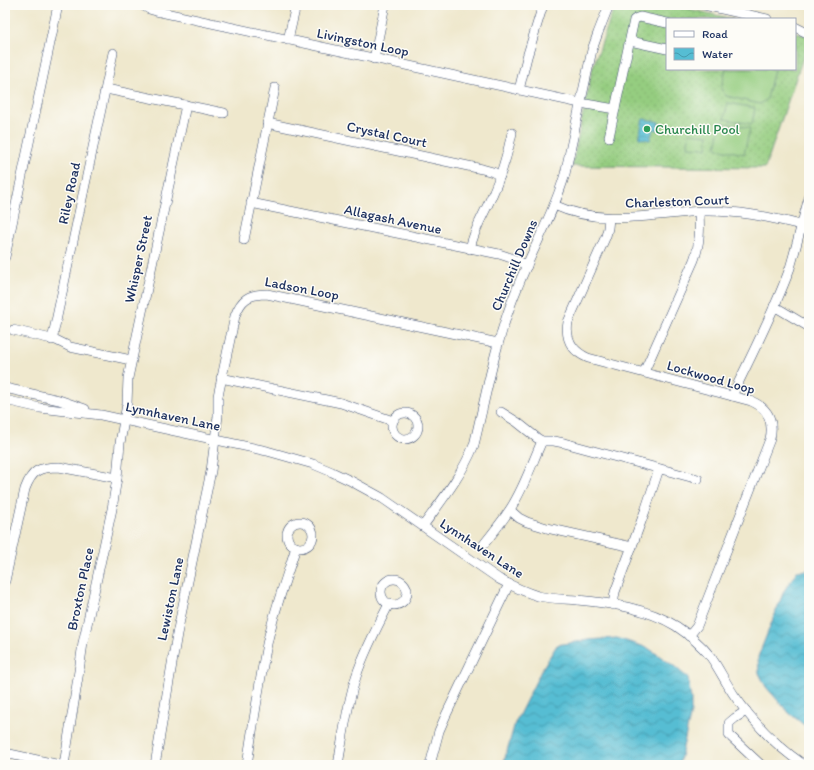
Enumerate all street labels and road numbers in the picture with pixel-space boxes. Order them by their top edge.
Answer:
street label: Livingston Loop [315,24,411,61]
street label: Crystal Court [345,118,429,151]
street label: Riley Road [55,160,84,226]
street label: Charleston Court [625,191,729,212]
street label: Allagash Avenue [343,201,444,238]
street label: Whisper Street [121,214,156,305]
street label: Churchill Downs [487,217,541,314]
street label: Ladson Loop [263,273,340,304]
street label: Lockwood Loop [665,357,757,398]
street label: Lynnhaven Lane [124,398,222,435]
street label: Lynnhaven Lane [437,515,527,582]
street label: Broxton Place [63,546,98,632]
street label: Lewiston Lane [153,555,188,642]

